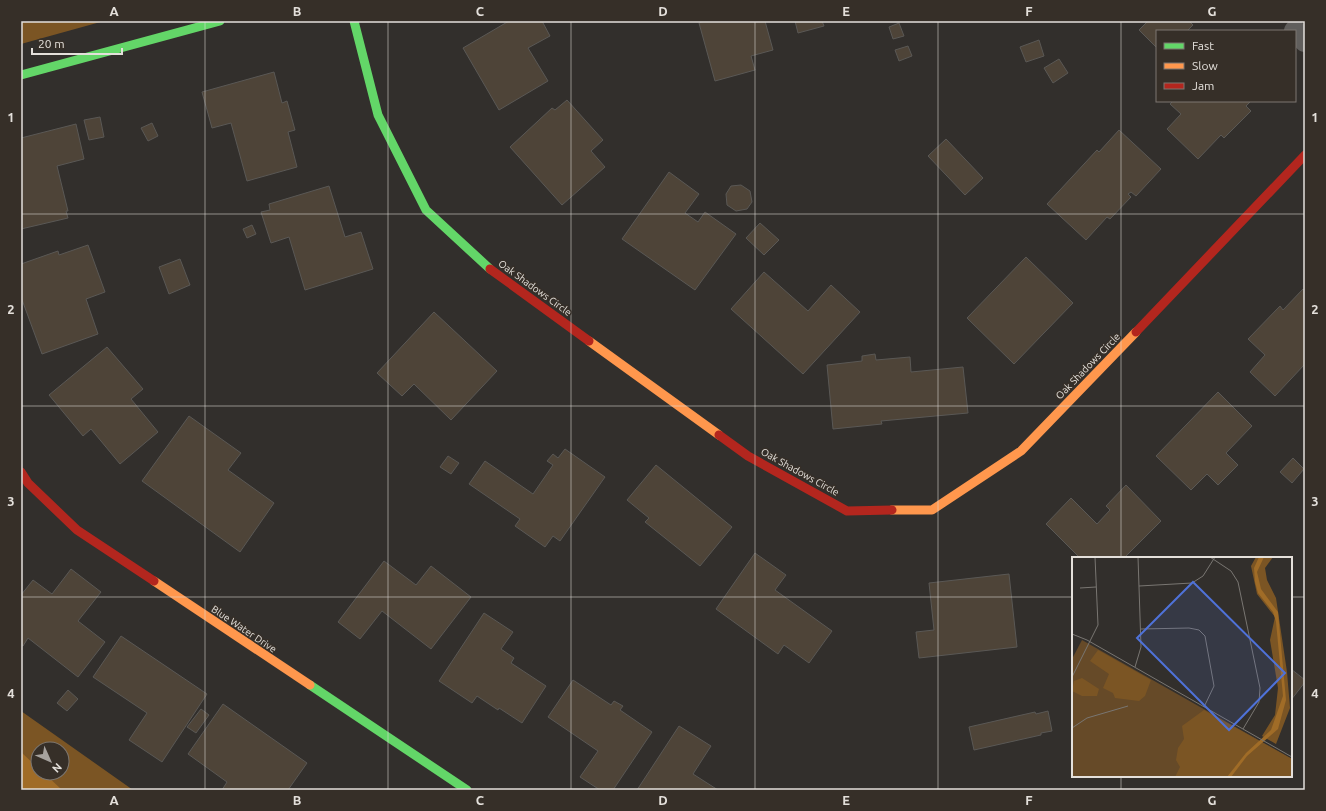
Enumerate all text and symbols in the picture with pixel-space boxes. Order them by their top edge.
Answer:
text: A [109,4,119,18]
text: B [293,4,302,18]
text: C [476,4,485,18]
text: D [658,4,668,18]
text: E [842,4,850,18]
text: F [1025,4,1033,18]
text: G [1208,4,1217,18]
scale bar [32,30,122,56]
legend [1156,30,1296,102]
text: 20 m [38,37,65,50]
text: Fast [1192,39,1214,52]
text: Slow [1192,59,1218,72]
text: Jam [1192,79,1214,92]
text: 1 [7,110,15,124]
text: 1 [1311,110,1319,124]
street label: Oak Shadows Circle [496,258,574,318]
text: 2 [7,302,15,316]
text: 2 [1311,302,1319,316]
street label: Oak Shadows Circle [1054,331,1122,401]
street label: Oak Shadows Circle [759,446,841,498]
text: 3 [7,494,15,508]
text: 3 [1311,494,1319,508]
inset map [1072,557,1292,777]
street label: Blue Water Drive [209,603,279,655]
text: 4 [7,686,15,700]
text: 4 [1311,686,1319,700]
north arrow [30,741,70,781]
text: N [50,761,64,775]
text: A [109,793,119,807]
text: B [293,793,302,807]
text: C [476,793,485,807]
text: D [658,793,668,807]
text: E [842,793,850,807]
text: F [1025,793,1033,807]
text: G [1208,793,1217,807]

